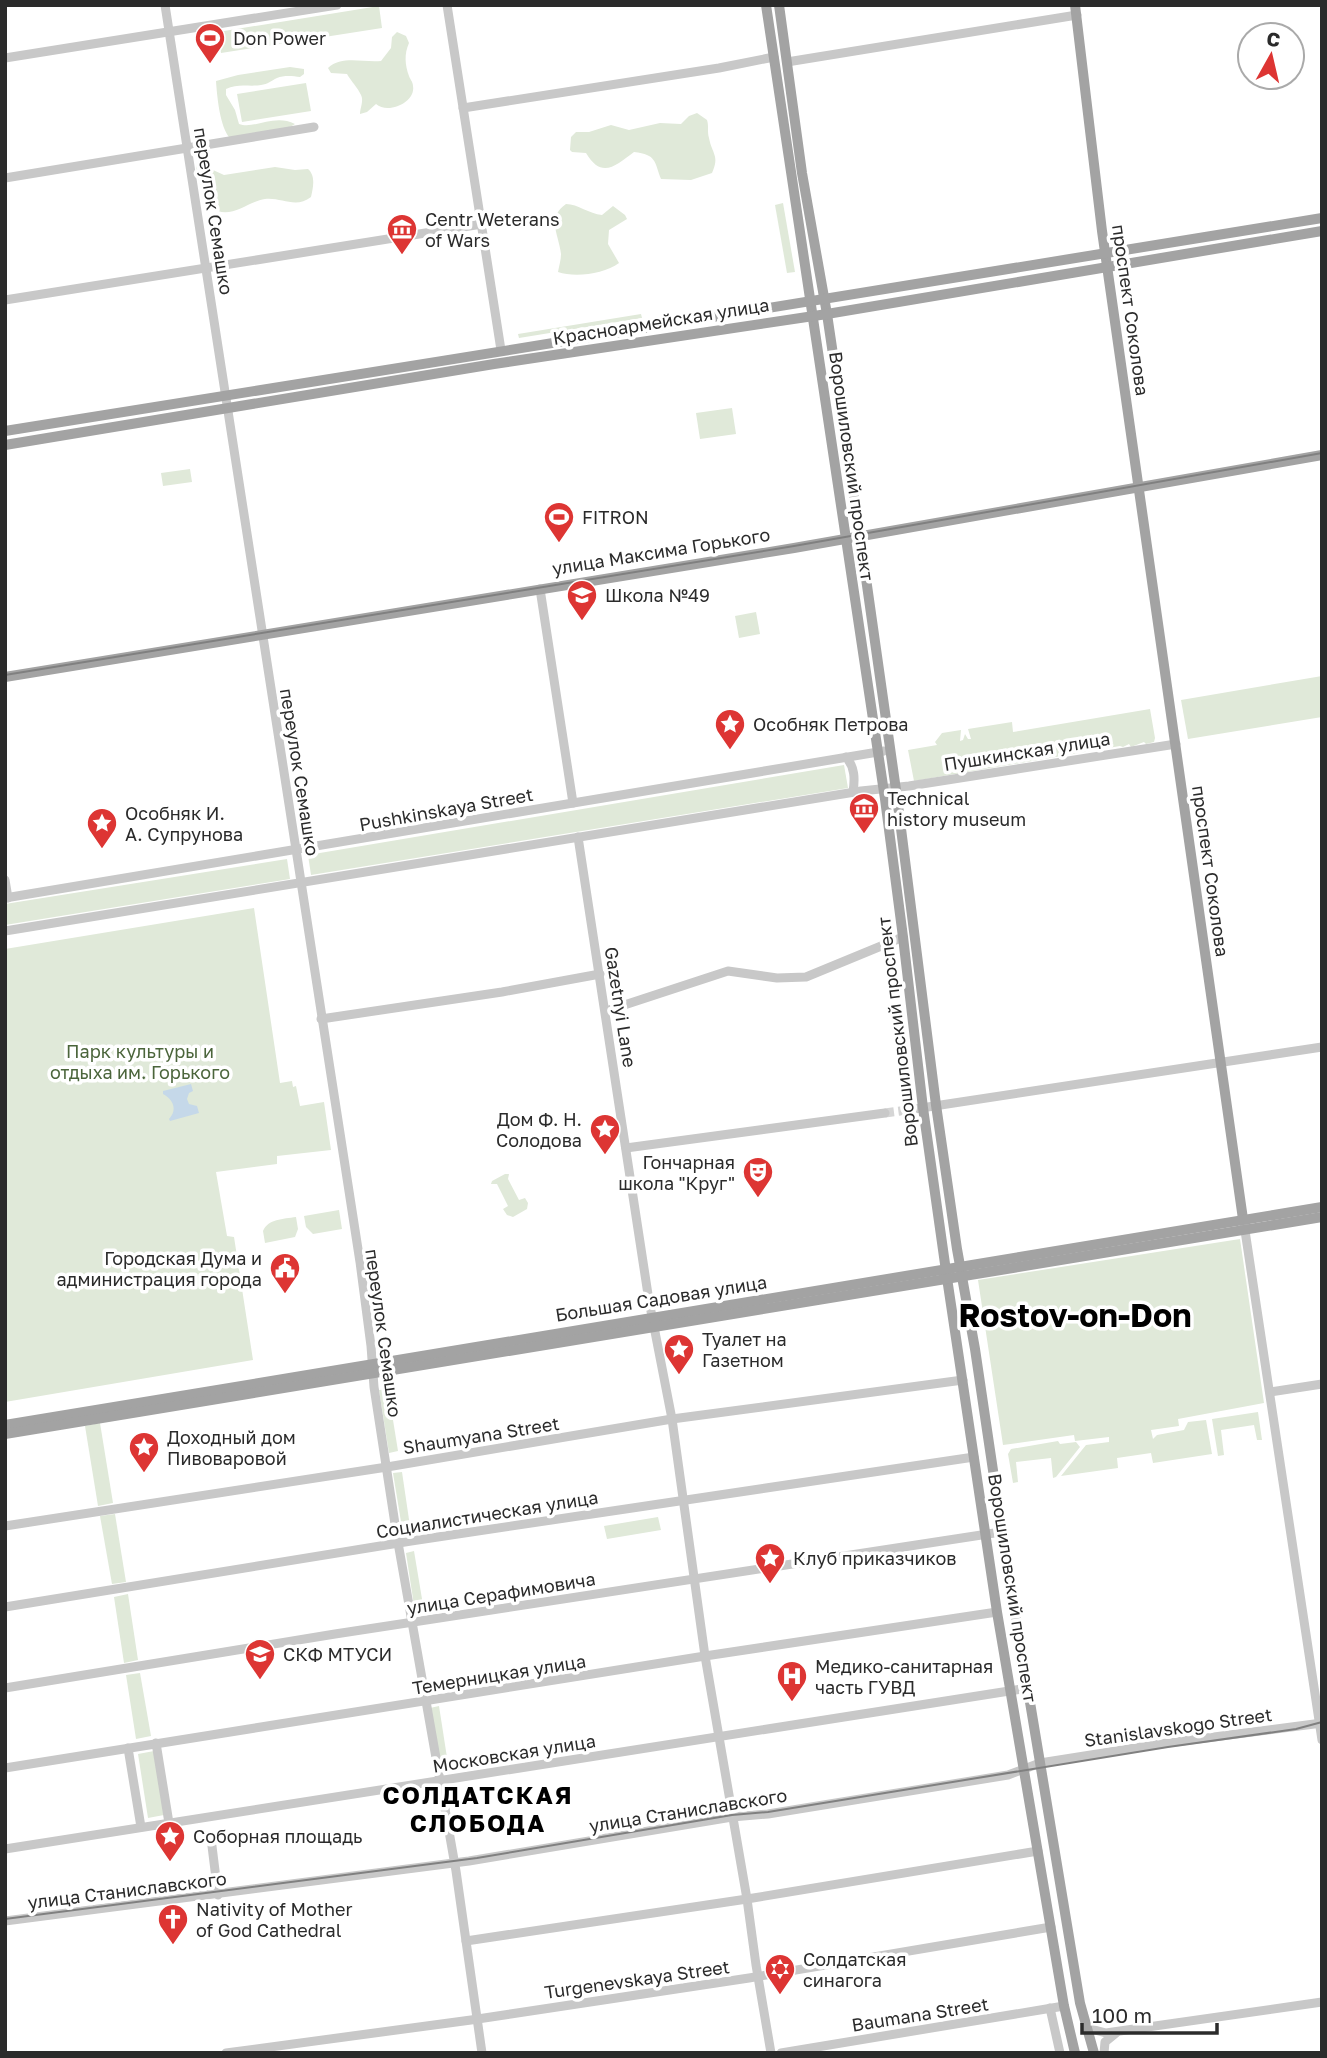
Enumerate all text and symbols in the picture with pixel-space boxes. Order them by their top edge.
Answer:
sports icon: Don Power [193,21,227,65]
north arrow [1236,21,1306,91]
text: С [1265,26,1282,51]
place label: Don Power [233,27,326,49]
street label: переулок Семашко [190,126,238,296]
place label: Centr Weterans of Wars [425,208,560,251]
museum icon: Centr Weterans of Wars [385,212,419,256]
street label: проспект Соколова [1108,223,1154,397]
street label: Красноармейская улица [551,293,771,349]
street label: Ворошиловский проспект [825,350,879,582]
sports icon: FITRON [542,500,576,544]
place label: FITRON [582,506,649,528]
street label: улица Максима Горького [550,523,772,579]
school or university icon: Школа №49 [565,578,599,622]
place label: Школа №49 [605,584,710,606]
street label: переулок Семашко [276,687,324,857]
place icon: Особняк Петрова [713,707,747,751]
place label: Особняк Петрова [753,713,909,735]
street label: Пушкинская улица [942,727,1112,775]
street label: Pushkinskaya Street [357,783,535,835]
street label: проспект Соколова [1188,784,1234,958]
place label: Technical history museum [887,787,1026,830]
museum icon: Technical history museum [847,791,881,835]
place label: Особняк И. А. Супрунова [125,802,243,845]
place icon: Особняк И. А. Супрунова [85,806,119,850]
street label: Ворошиловский проспект [872,916,922,1148]
street label: Gazetnyi Lane [601,945,641,1069]
park label: Парк культуры и отдыха им. Горького [50,1040,230,1083]
place label: Дом Ф. Н. Солодова [496,1108,582,1151]
place icon: Дом Ф. Н. Солодова [588,1112,622,1156]
place label: Гончарная школа "Круг" [618,1151,735,1194]
theatre icon: Гончарная школа "Круг" [741,1155,775,1199]
place label: Городская Дума и администрация города [56,1247,262,1290]
street label: переулок Семашко [361,1248,407,1418]
public building icon: Городская Дума и администрация города [268,1251,302,1295]
street label: Большая Садовая улица [554,1270,768,1326]
district label: Rostov-on-Don [958,1296,1192,1334]
place label: Туалет на Газетном [702,1328,787,1371]
place icon: Туалет на Газетном [662,1332,696,1376]
street label: Shaumyana Street [401,1412,561,1458]
place label: Доходный дом Пивоваровой [167,1426,296,1469]
place icon: Доходный дом Пивоваровой [127,1430,161,1474]
street label: Ворошиловский проспект [984,1472,1042,1704]
street label: Социалистическая улица [374,1486,600,1542]
place icon: Клуб приказчиков [753,1541,787,1585]
place label: Клуб приказчиков [793,1547,956,1569]
street label: улица Серафимовича [405,1567,597,1619]
school or university icon: СКФ МТУСИ [243,1637,277,1681]
place label: СКФ МТУСИ [283,1643,392,1665]
street label: Темерницкая улица [411,1649,587,1699]
place label: Медико-санитарная часть ГУВД [815,1655,993,1698]
hospital icon: Медико-санитарная часть ГУВД [775,1659,809,1703]
street label: Stanislavskogo Street [1083,1703,1273,1751]
street label: Московская улица [431,1729,597,1777]
district label: СОЛДАТСКАЯ СЛОБОДА [382,1780,574,1837]
street label: улица Станиславского [587,1783,789,1837]
place icon: Соборная площадь [153,1819,187,1863]
place label: Соборная площадь [193,1825,362,1847]
street label: улица Станиславского [26,1867,228,1913]
place label: Nativity of Mother of God Cathedral [196,1898,352,1941]
church icon: Nativity of Mother of God Cathedral [156,1902,190,1946]
place label: Солдатская синагога [803,1948,907,1991]
synagogue icon: Солдатская синагога [763,1952,797,1996]
street label: Turgenevskaya Street [543,1955,731,2003]
street label: Baumana Street [850,1992,990,2036]
scale bar [1082,1992,1217,2036]
text: 100 m [1092,2002,1152,2028]

